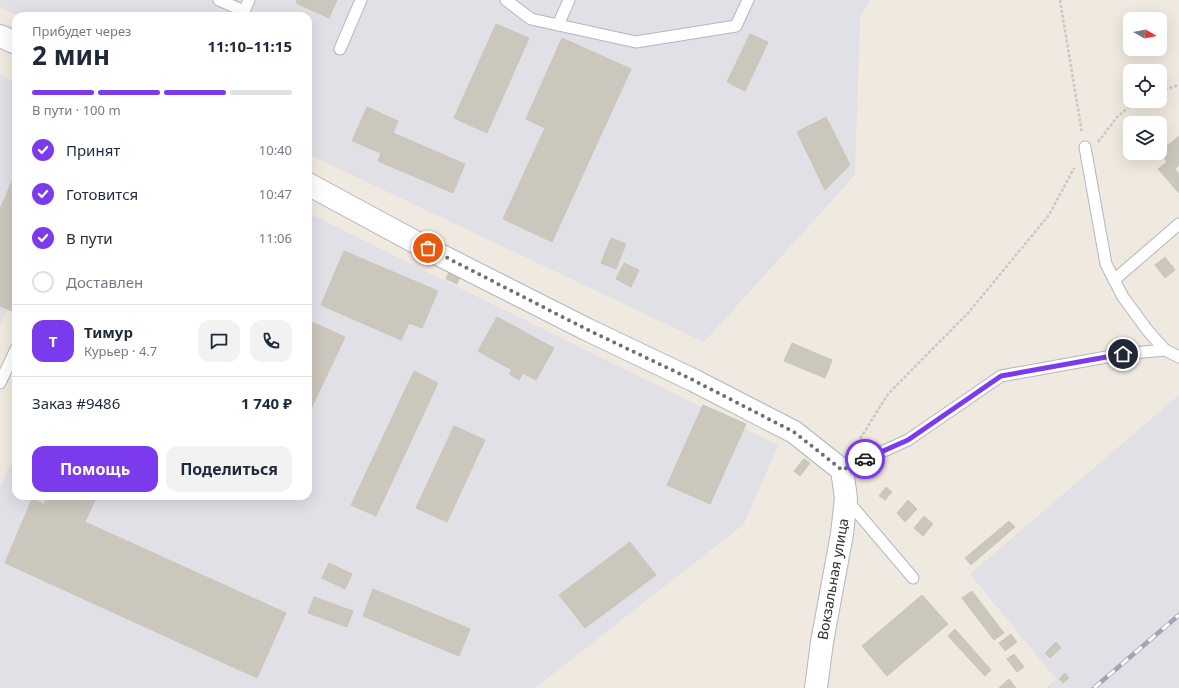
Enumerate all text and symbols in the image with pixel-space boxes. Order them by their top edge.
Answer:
north arrow [1123,12,1167,56]
map controls [1123,12,1167,160]
text: Прибудет через [32,22,131,40]
text: 11:10–11:15 [207,36,292,56]
text: 2 мин [32,37,110,73]
button: locate [1123,64,1167,108]
text: В пути · 100 m [32,101,121,119]
button: layers [1123,116,1167,160]
icon: check [32,139,54,161]
text: Принят [66,140,120,160]
text: 10:40 [259,141,292,159]
icon: check [32,183,54,205]
text: Готовится [66,184,138,204]
text: 10:47 [259,185,292,203]
icon: check [32,227,54,249]
text: В пути [66,228,113,248]
text: 11:06 [259,229,292,247]
pin [411,231,445,265]
icon: bag [417,237,439,259]
text: Доставлен [66,272,143,292]
button: chat [198,320,240,362]
button: phone [250,320,292,362]
text: Тимур [84,322,133,342]
text: Т [49,331,57,351]
pin [1106,337,1140,371]
text: Курьер · 4.7 [84,342,157,360]
icon: home [1112,343,1134,365]
text: Заказ #9486 [32,393,120,413]
text: 1 740 ₽ [241,393,292,413]
courier [845,439,885,479]
button: Помощь [32,446,158,492]
button: Поделиться [166,446,292,492]
icon: car [854,448,876,470]
street label: Вокзальная улица [812,517,853,641]

